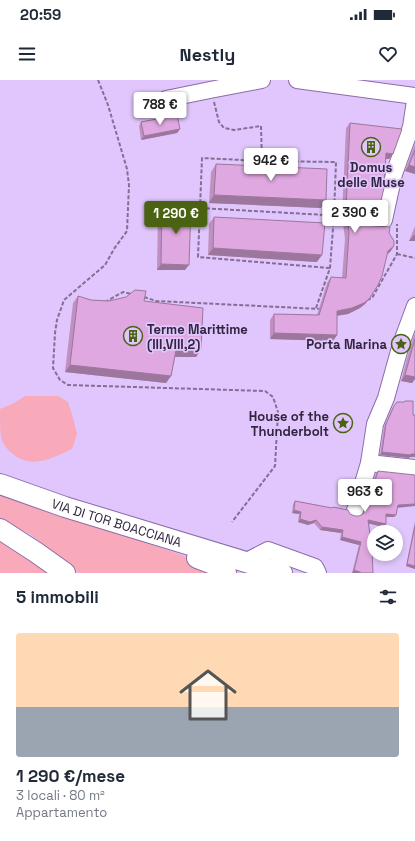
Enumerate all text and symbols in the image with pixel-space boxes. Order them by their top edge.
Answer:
text: 20:59 [20,5,61,24]
icon: menu [16,43,38,65]
text: Nestly [180,43,235,66]
icon: heart [377,43,399,65]
pin: 788 € [132,92,188,126]
text: 788 € [143,96,177,113]
building icon: Domus delle Muse [360,136,382,158]
pin: 942 € [243,148,299,182]
text: 942 € [253,152,289,169]
place label: Domus delle Muse [337,159,405,191]
pin: 2 390 € [318,200,392,234]
pin: 1 290 € [139,201,213,235]
text: 2 390 € [331,204,379,221]
text: 1 290 € [153,205,199,222]
place label: Terme Marittime (III,VIII,2) [147,321,248,353]
building icon: Terme Marittime (III,VIII,2) [122,325,144,347]
place icon: Porta Marina [390,333,412,355]
place label: Porta Marina [306,336,387,353]
place label: House of the Thunderbolt [249,408,329,440]
place icon: House of the Thunderbolt [332,412,354,434]
pin: 963 € [337,479,393,513]
text: 963 € [347,483,383,500]
street label: VIA DI TOR BOACCIANA [49,495,184,551]
map controls [367,525,403,561]
button: layers [367,525,403,561]
text: 5 immobili [16,586,99,608]
icon: filters [377,586,399,608]
icon: home [172,659,244,731]
text: 1 290 €/mese [16,765,125,787]
text: 3 locali · 80 m² [16,787,105,804]
text: Appartamento [16,804,107,821]

